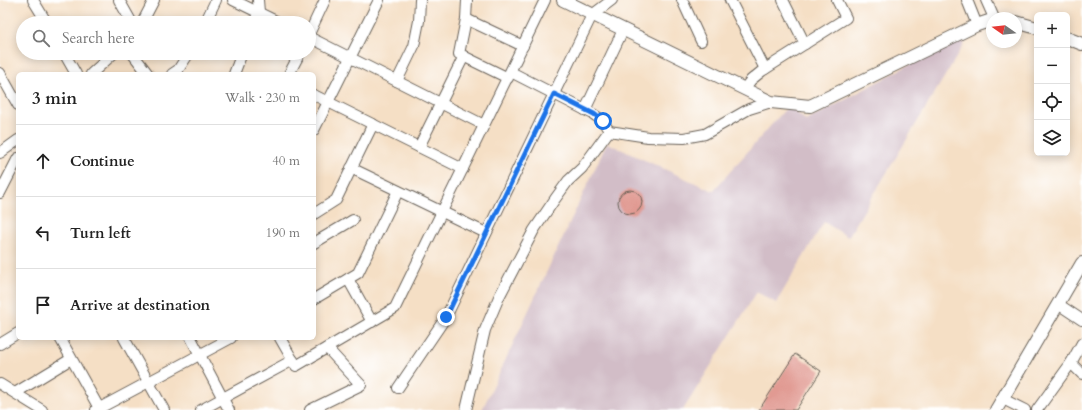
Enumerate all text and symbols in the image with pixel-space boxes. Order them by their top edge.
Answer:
north arrow [986,12,1022,48]
map controls [1034,12,1070,156]
button: + [1034,12,1070,48]
search box [16,16,316,60]
icon: search [30,27,52,49]
text: Search here [62,28,135,48]
button: − [1034,48,1070,84]
button: locate [1034,84,1070,120]
text: 3 min [32,87,77,110]
text: Walk · 230 m [225,89,300,107]
route start [594,112,612,130]
button: layers [1034,120,1070,156]
icon: ahead [32,150,54,172]
text: Continue [70,151,135,171]
text: 40 m [272,152,300,170]
icon: left [32,222,54,244]
text: Turn left [70,223,131,243]
text: 190 m [266,224,300,242]
icon: arrive [32,294,54,316]
text: Arrive at destination [70,295,210,315]
route end [437,308,455,326]

